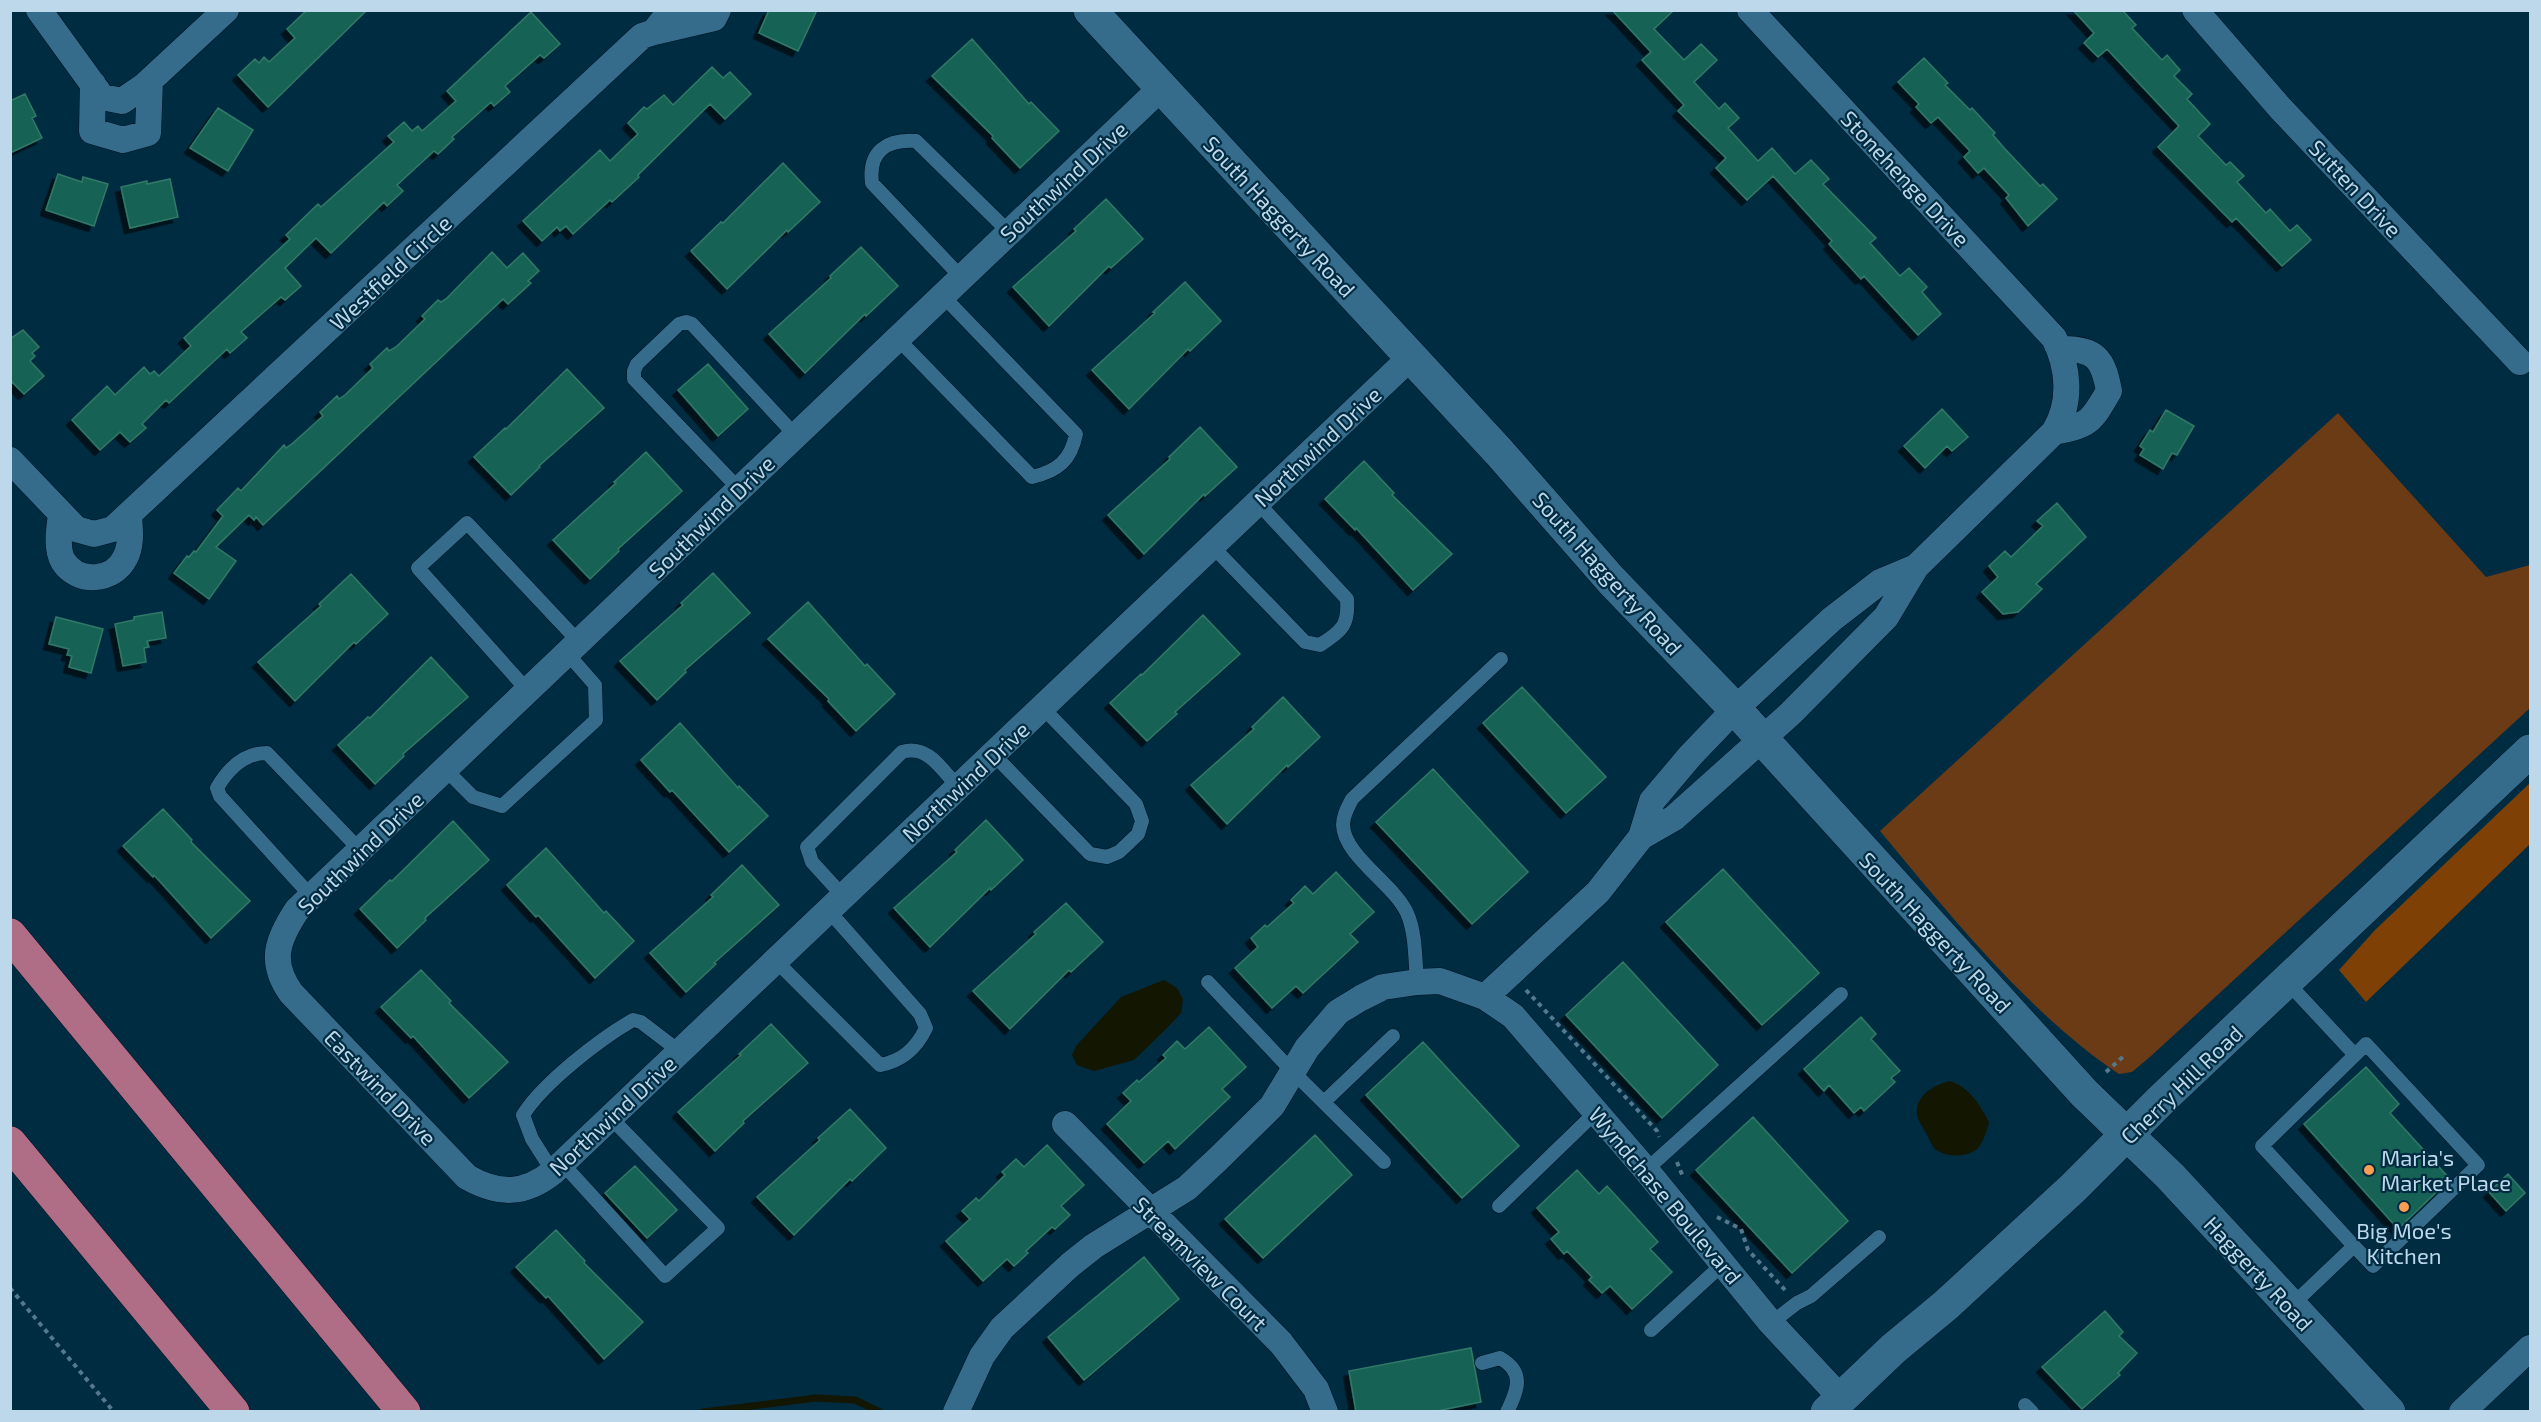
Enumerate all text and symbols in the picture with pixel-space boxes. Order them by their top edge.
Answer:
street label: Stonehenge Drive [1836,105,1976,251]
street label: Southwind Drive [994,115,1132,247]
street label: South Haggerty Road [1199,130,1361,302]
street label: Sutten Drive [2304,134,2408,242]
street label: Westfield Circle [324,209,456,335]
street label: Northwind Drive [1248,381,1386,511]
street label: Southwind Drive [643,449,779,583]
street label: South Haggerty Road [1528,486,1688,660]
street label: Northwind Drive [896,716,1034,846]
street label: Southwind Drive [292,785,428,919]
street label: South Haggerty Road [1855,846,2017,1018]
street label: Cherry Hill Road [2115,1019,2247,1149]
street label: Eastwind Drive [320,1024,442,1150]
street label: Northwind Drive [543,1050,681,1180]
street label: Wyndchase Boulevard [1584,1101,1748,1289]
place label: Maria's Market Place [2381,1144,2511,1195]
marker: Maria's Market Place [2362,1163,2376,1177]
street label: Streamview Court [1129,1191,1273,1335]
marker: Big Moe's Kitchen [2397,1200,2411,1214]
street label: Haggerty Road [2199,1210,2319,1336]
place label: Big Moe's Kitchen [2356,1217,2452,1268]

